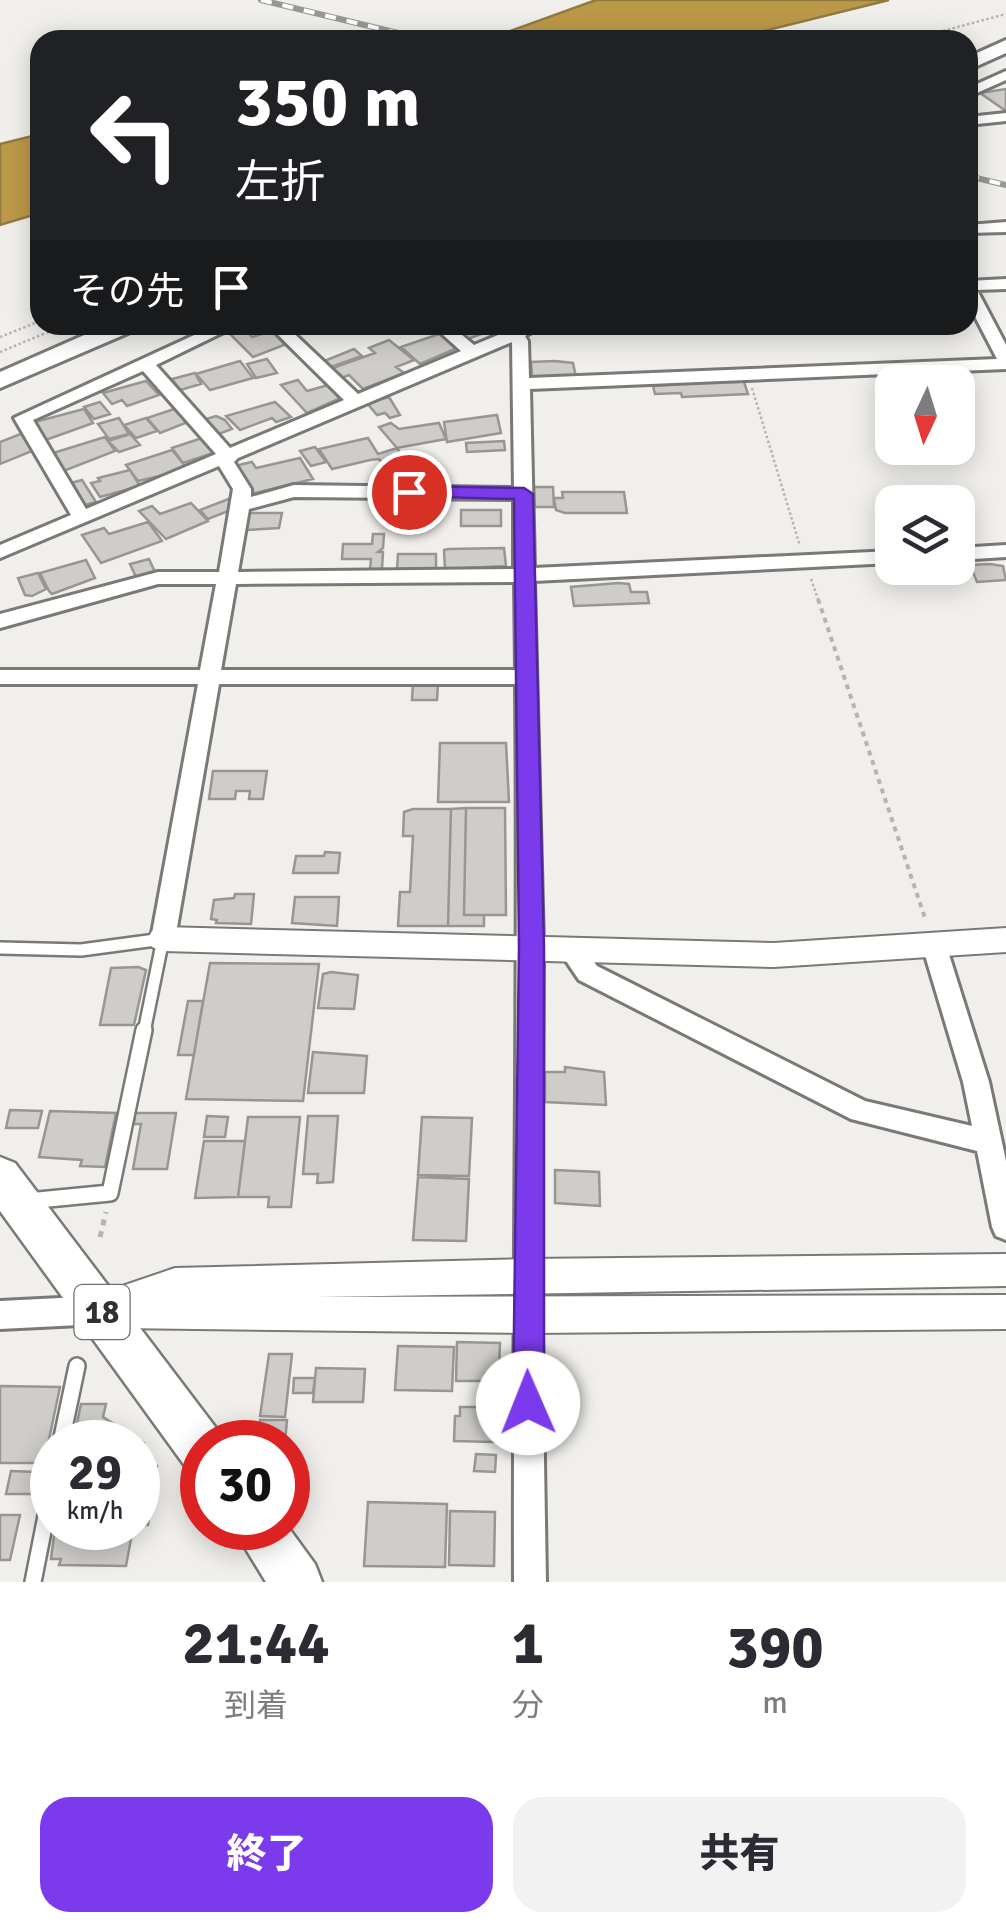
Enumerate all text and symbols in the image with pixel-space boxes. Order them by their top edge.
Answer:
text: 350 m [235,59,420,145]
icon: left [70,70,200,200]
text: 左折 [235,155,325,210]
icon: arrive [204,260,259,315]
text: その先 [70,268,184,315]
north arrow [875,365,975,465]
map controls [875,365,975,585]
pin [367,450,452,535]
icon: arrive [382,465,437,520]
button: layers [875,485,975,585]
road number: 18 [74,1285,130,1339]
position arrow [476,1351,580,1455]
speed limit sign: 30 [180,1420,310,1550]
text: 29 [68,1442,122,1504]
text: km/h [67,1495,123,1526]
text: 21:44 [182,1607,330,1681]
text: 1 [512,1607,544,1681]
text: 390 [726,1611,824,1685]
text: m [762,1683,788,1722]
text: 到着 [224,1686,288,1725]
text: 分 [512,1686,544,1725]
button: 終了 [40,1797,493,1912]
button: 共有 [513,1797,966,1912]

